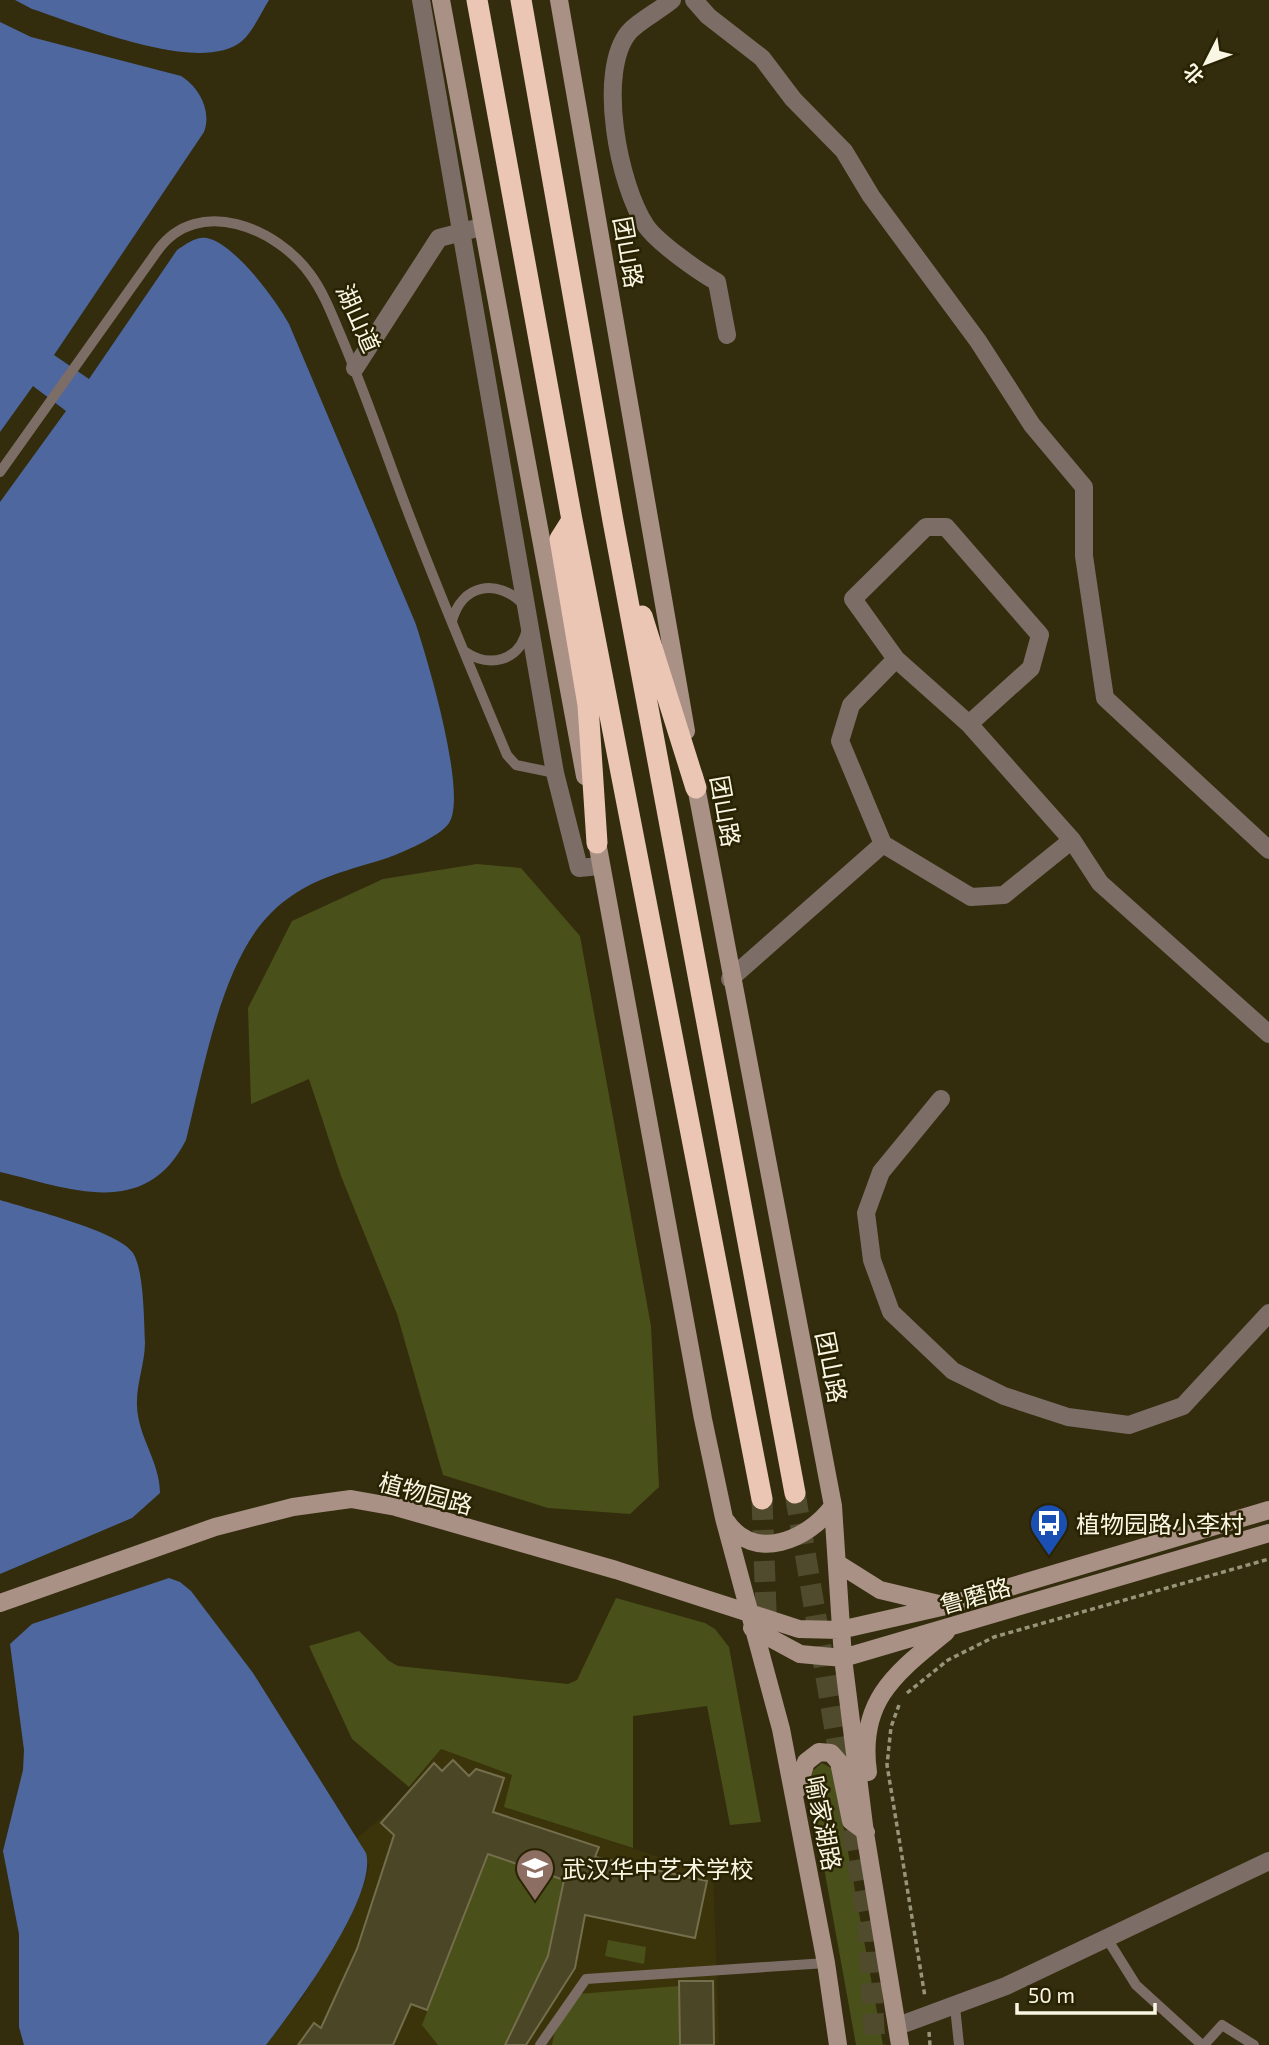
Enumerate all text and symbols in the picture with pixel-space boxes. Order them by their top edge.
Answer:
north arrow [1171,28,1241,98]
text: 北 [1178,60,1208,89]
street label: 团山路 [608,214,650,290]
street label: 湖山道 [331,279,387,357]
street label: 团山路 [705,773,747,849]
street label: 团山路 [811,1329,853,1405]
street label: 植物园路 [376,1467,476,1519]
bus stop icon: 植物园路小李村 [1028,1502,1070,1557]
place label: 植物园路小李村 [1076,1509,1244,1538]
street label: 鲁磨路 [936,1571,1014,1619]
street label: 喻家湖路 [801,1773,847,1873]
school or university icon: 武汉华中艺术学校 [514,1847,556,1902]
place label: 武汉华中艺术学校 [562,1854,754,1883]
scale bar [1017,1972,1155,2016]
text: 50 m [1028,1982,1075,2007]

